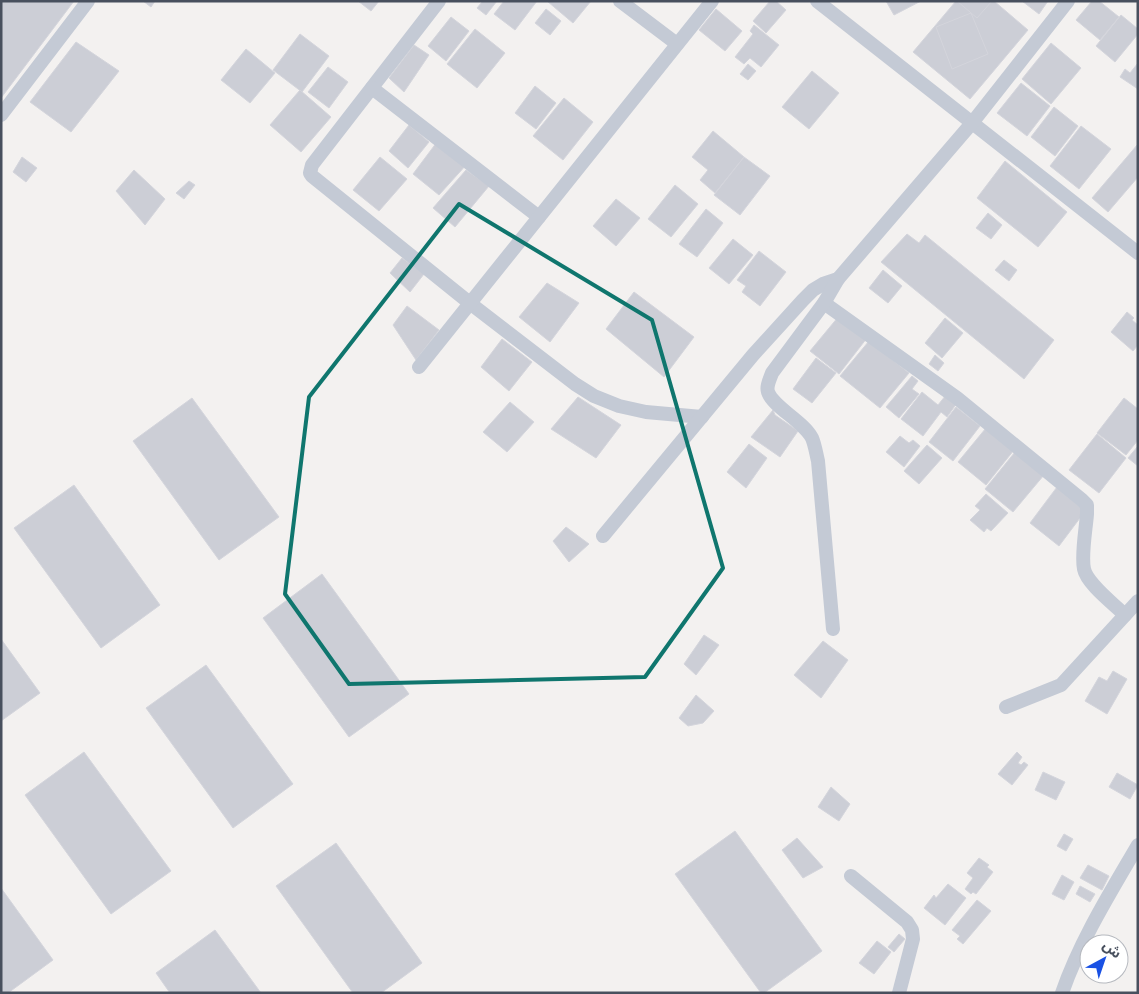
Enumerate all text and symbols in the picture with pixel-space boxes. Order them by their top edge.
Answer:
north arrow [1079,934,1129,984]
text: ش [1099,936,1125,962]

